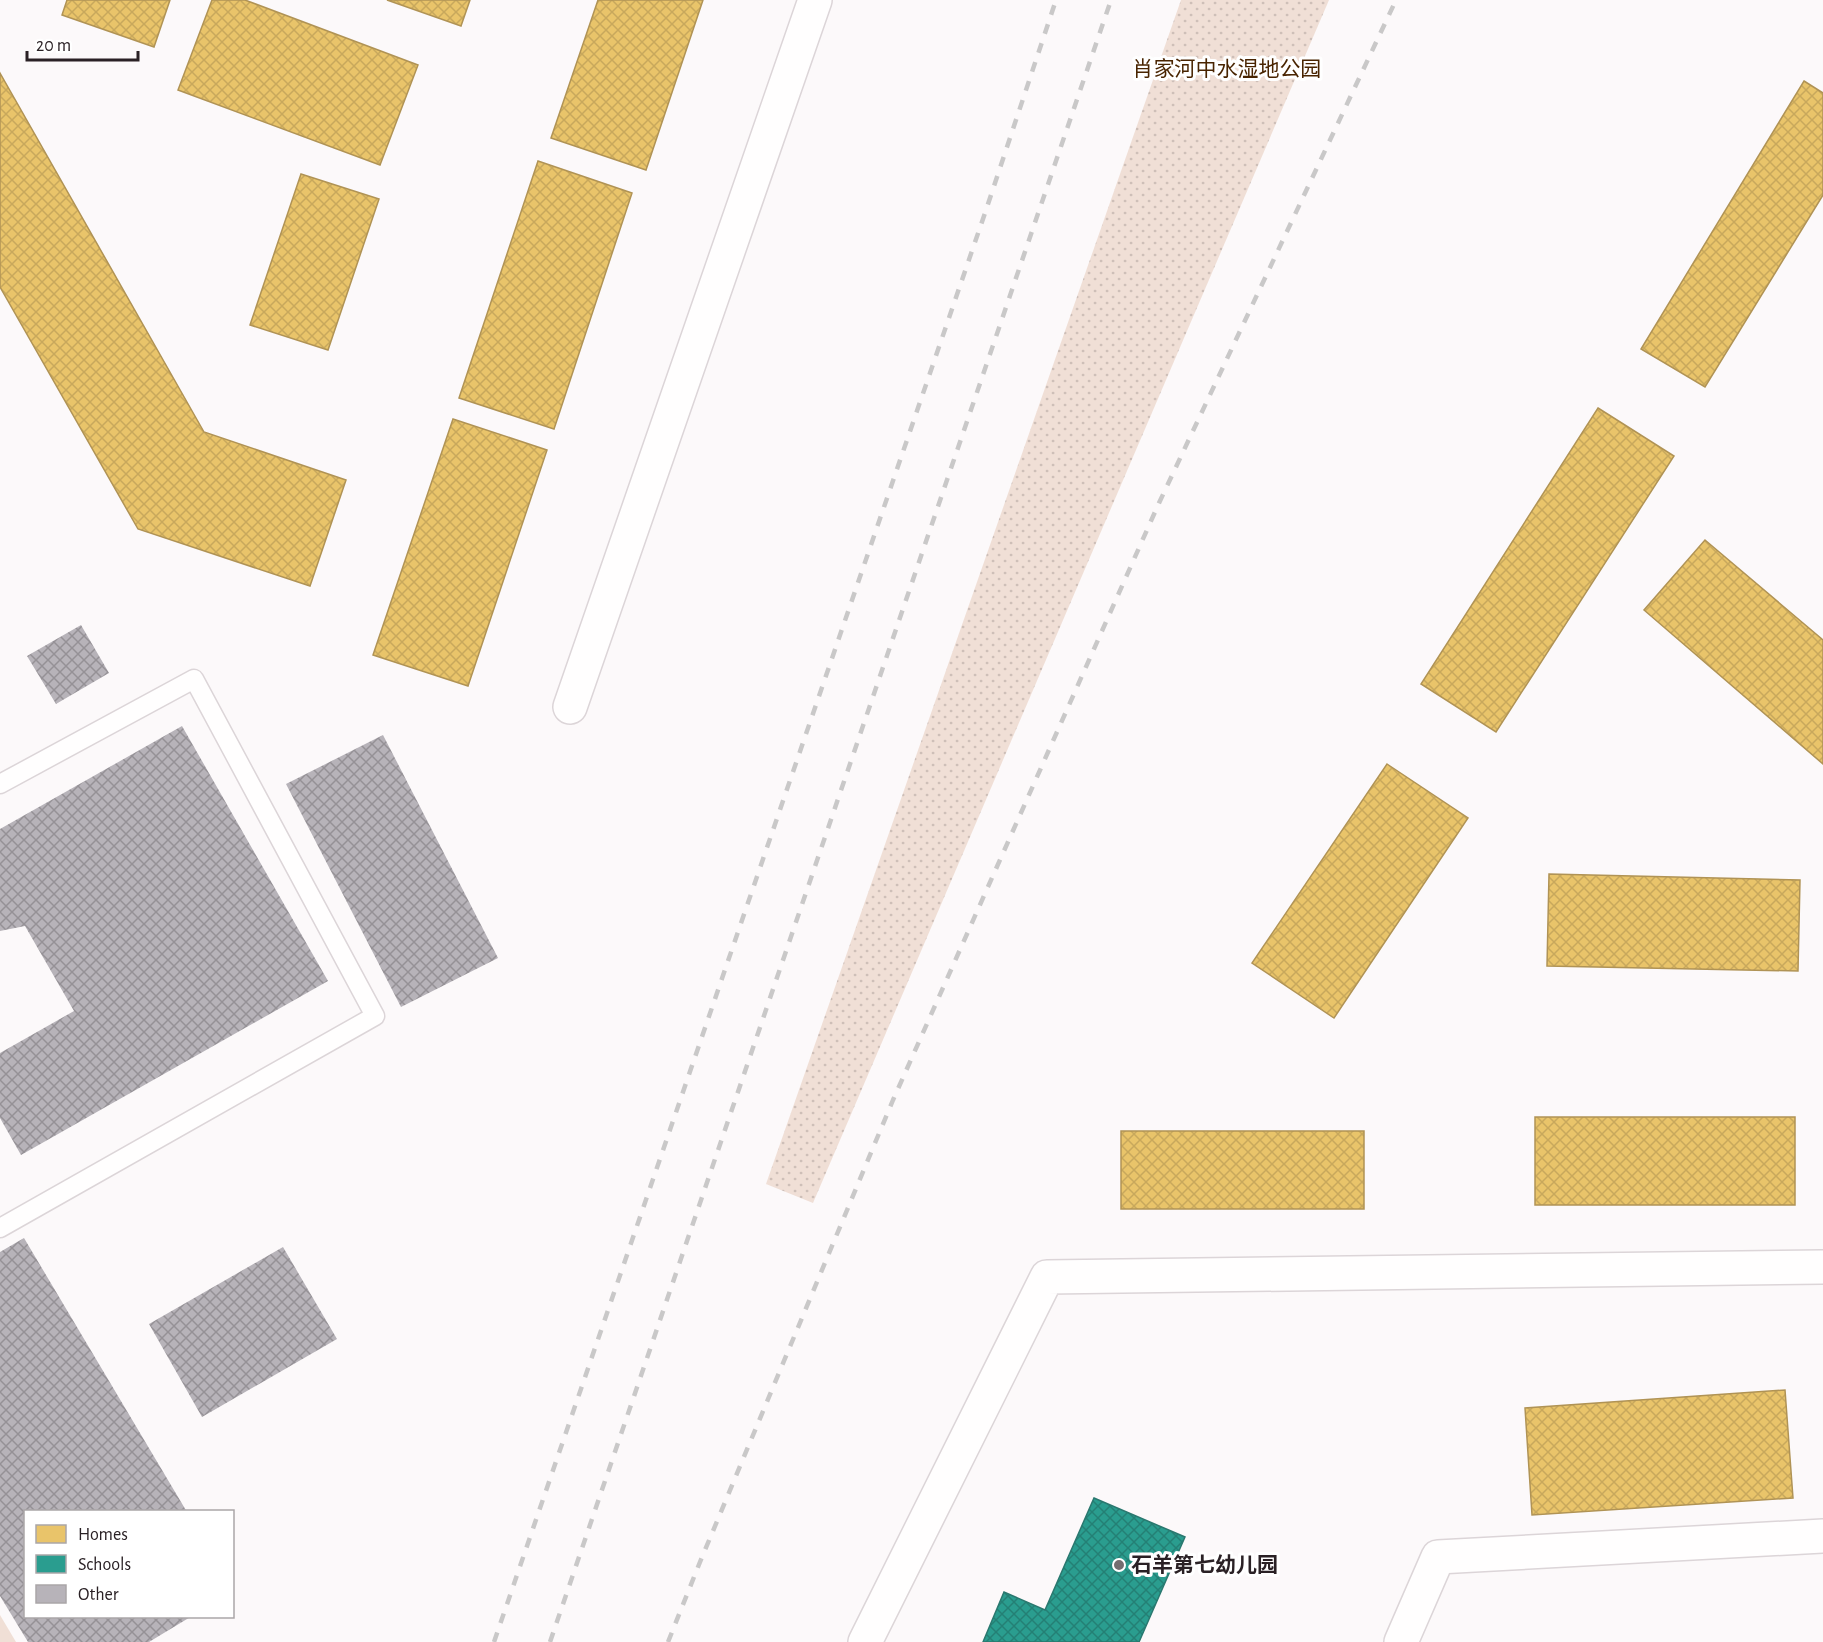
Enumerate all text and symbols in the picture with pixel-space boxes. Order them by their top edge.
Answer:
scale bar [27,24,138,62]
text: 20 m [36,37,71,55]
park label: 肖家河中水湿地公园 [1133,58,1322,80]
legend [24,1510,234,1618]
text: Homes [78,1526,128,1544]
place label: 石羊第七幼儿园 [1131,1554,1278,1576]
text: Schools [78,1556,131,1574]
marker: 石羊第七幼儿园 [1112,1558,1126,1572]
text: Other [78,1586,119,1604]

